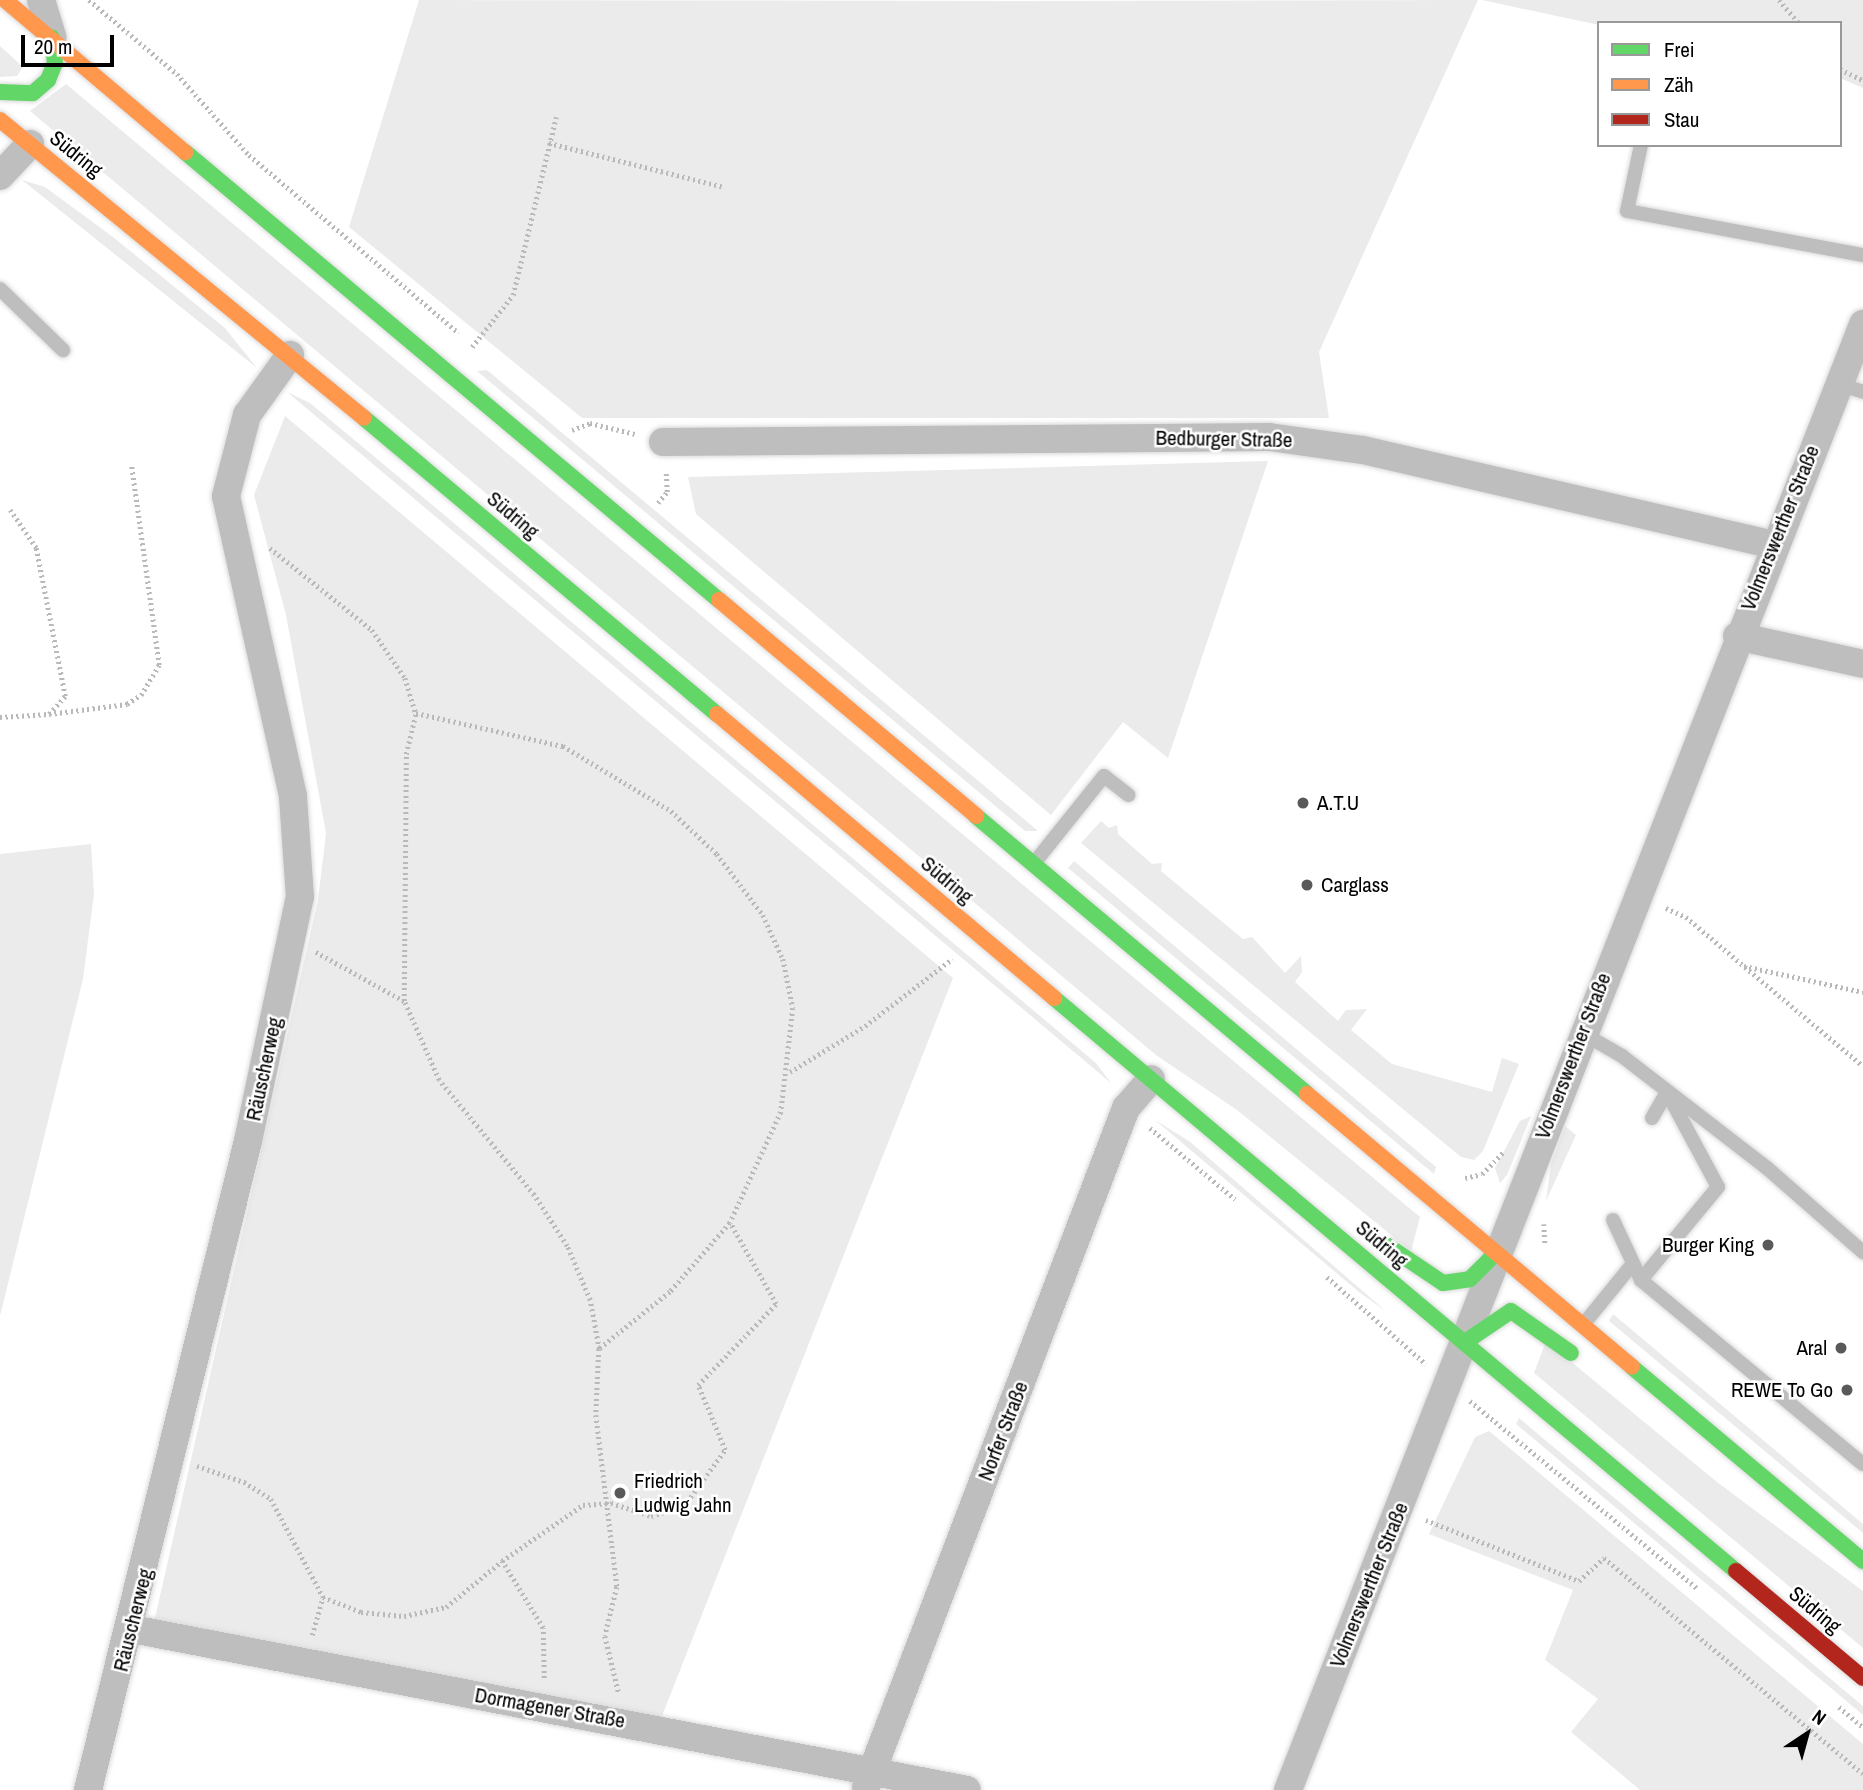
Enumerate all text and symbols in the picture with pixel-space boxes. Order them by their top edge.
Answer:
scale bar [24,21,117,65]
legend [1597,21,1842,147]
text: 20 m [34,32,72,61]
text: Frei [1664,35,1695,64]
text: Zäh [1664,70,1694,99]
text: Stau [1664,105,1699,134]
street label: Südring [45,125,107,183]
street label: Bedburger Straße [1155,425,1293,453]
street label: Volmerswerther Straße [1735,442,1825,614]
street label: Südring [482,486,544,544]
place label: A.T.U [1317,790,1359,816]
marker: A.T.U [1295,795,1311,811]
street label: Südring [916,851,978,909]
place label: Carglass [1321,872,1389,898]
marker: Carglass [1299,877,1315,893]
street label: Volmerswerther Straße [1530,969,1616,1143]
street label: Räuscherweg [241,1015,287,1123]
street label: Südring [1351,1215,1413,1273]
place label: Burger King [1662,1232,1754,1258]
marker: Burger King [1760,1237,1776,1253]
place label: Aral [1796,1335,1827,1361]
marker: Aral [1833,1340,1849,1356]
place label: REWE To Go [1731,1377,1833,1403]
street label: Norfer Straße [973,1378,1033,1484]
marker: REWE To Go [1839,1382,1855,1398]
place label: Friedrich Ludwig Jahn [634,1468,732,1518]
marker: Friedrich Ludwig Jahn [612,1485,628,1501]
street label: Volmerswerther Straße [1324,1499,1414,1671]
street label: Räuscherweg [108,1566,158,1674]
street label: Südring [1784,1581,1846,1639]
street label: Dormagener Straße [473,1682,627,1734]
north arrow [1772,1699,1842,1769]
text: N [1807,1703,1832,1731]

